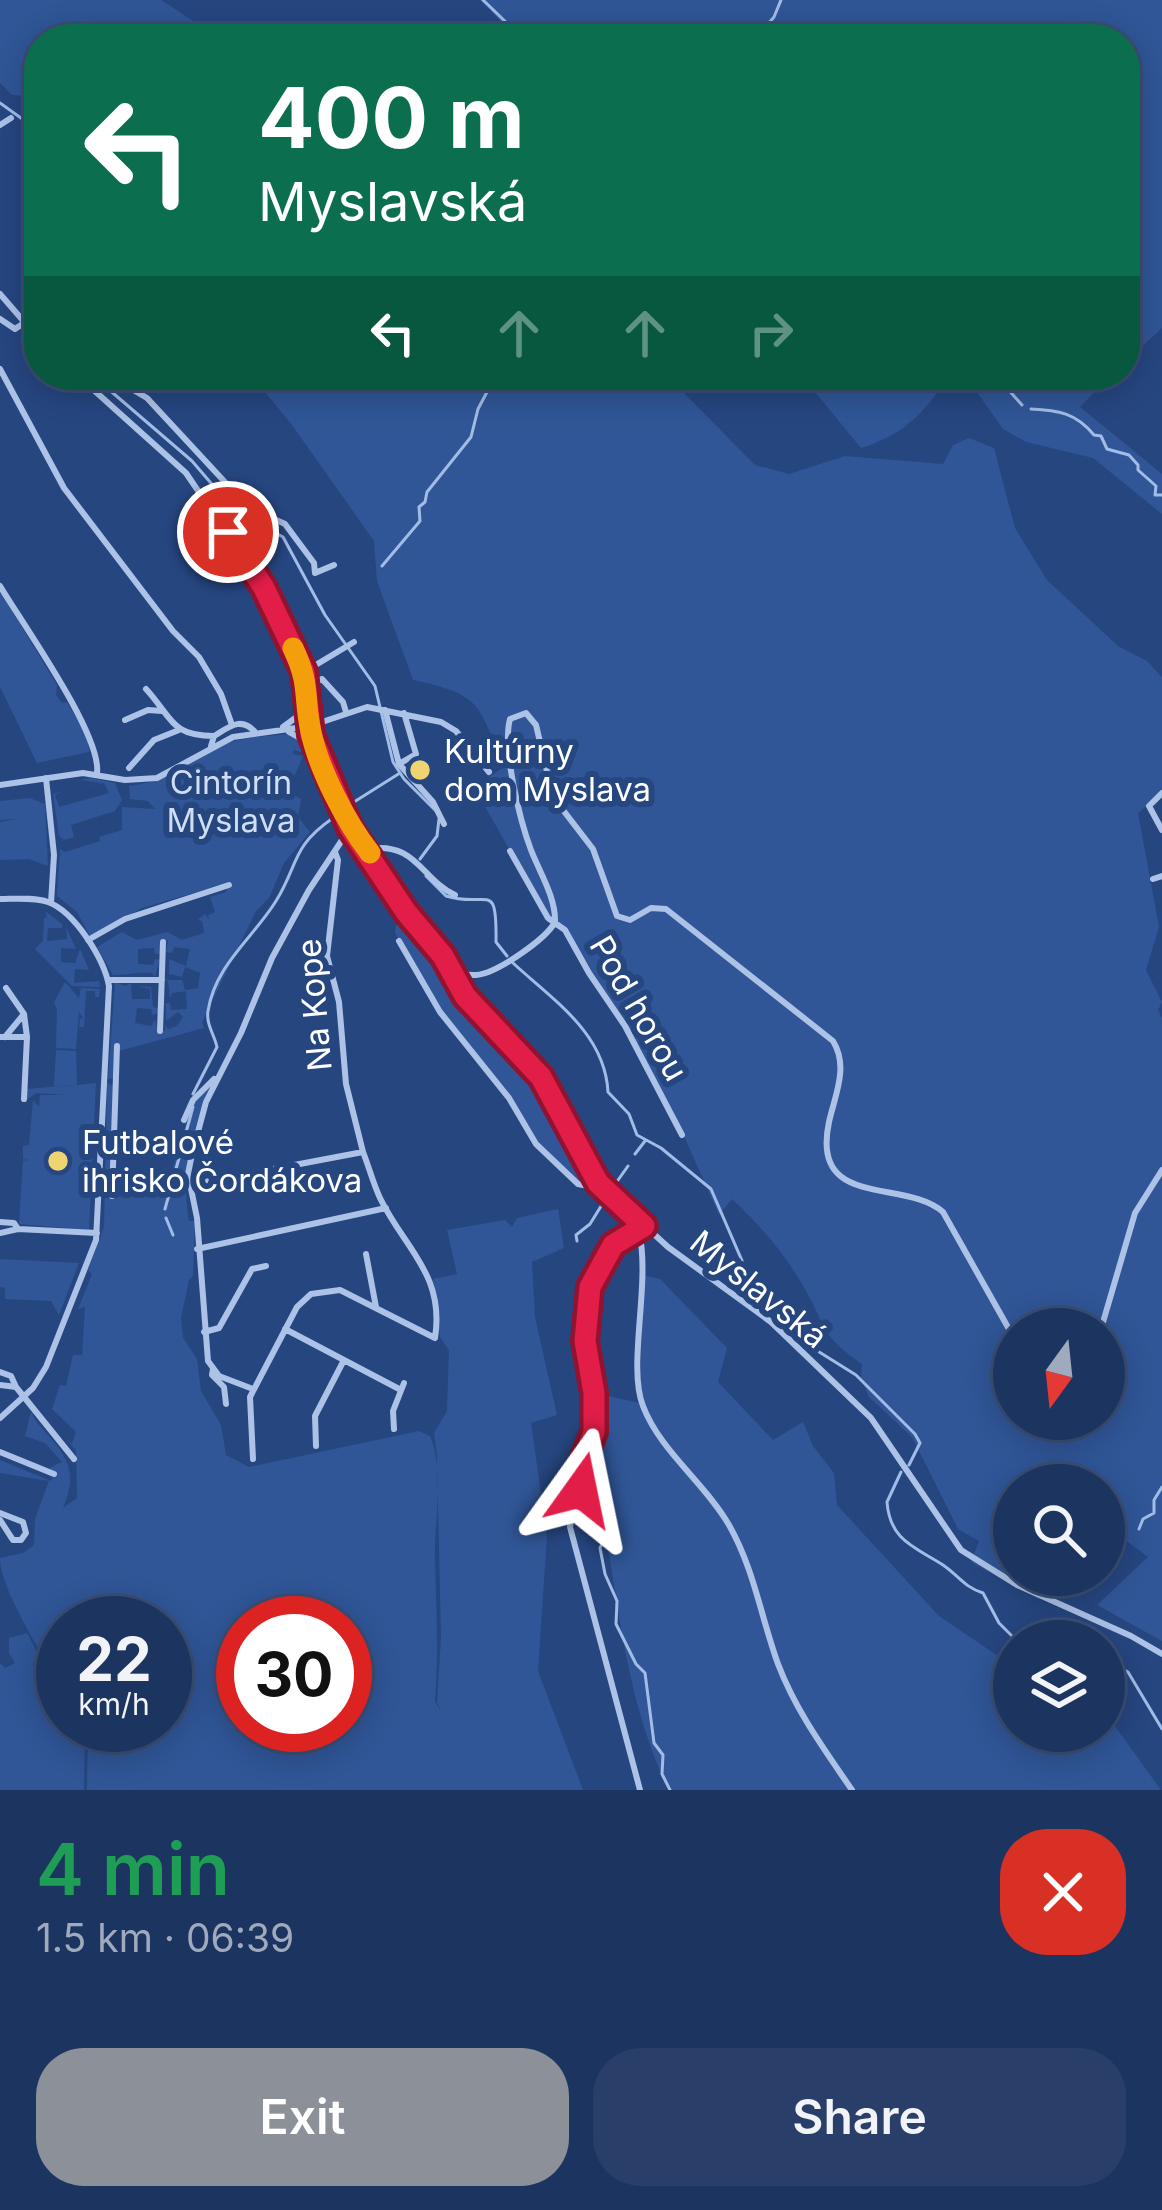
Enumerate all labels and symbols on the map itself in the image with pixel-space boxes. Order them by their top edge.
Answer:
pin [177,481,279,583]
place label: Kultúrny dom Myslava [444,731,651,809]
marker: Kultúrny dom Myslava [407,757,433,783]
park label: Cintorín Myslava [167,762,295,840]
street label: Pod horou [582,928,696,1088]
street label: Na Kope [288,937,340,1073]
place label: Futbalové ihrisko Čordákova [82,1122,362,1200]
marker: Futbalové ihrisko Čordákova [45,1148,71,1174]
street label: Myslavská [682,1222,836,1356]
north arrow [993,1308,1125,1440]
position arrow [518,1427,644,1553]
speed limit sign: 30 [216,1596,372,1752]

